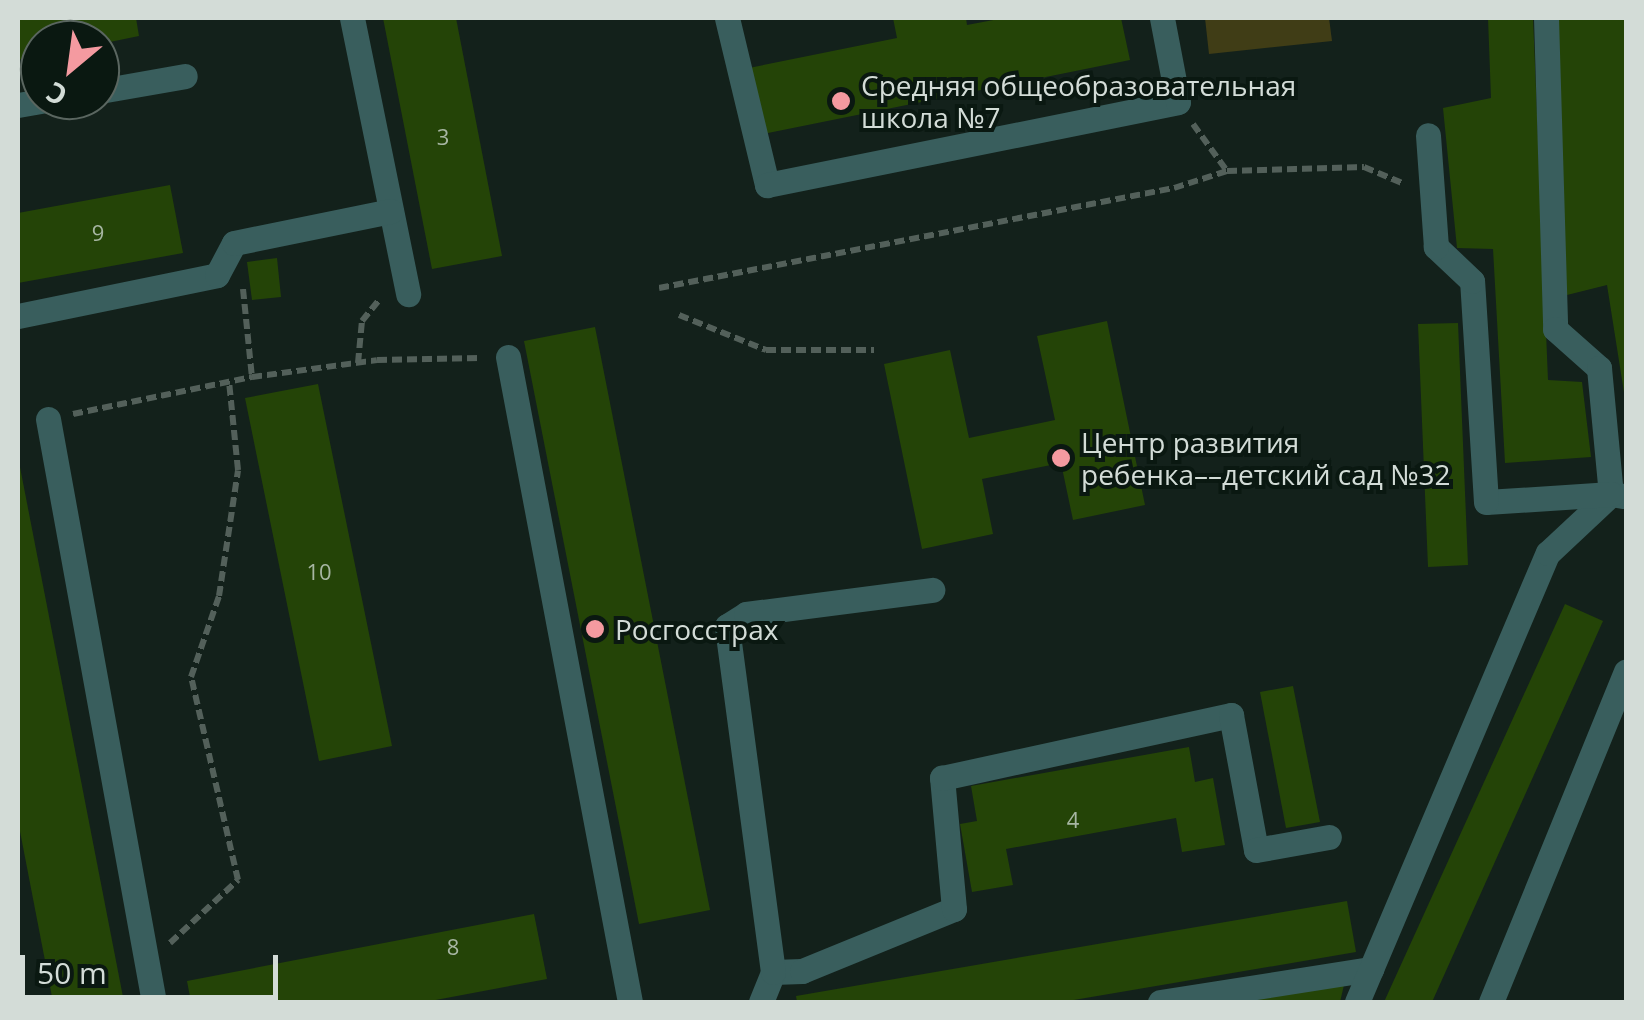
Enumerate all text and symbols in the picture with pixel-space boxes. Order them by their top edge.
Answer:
north arrow [20,20,120,120]
place label: Средняя общеобразовательная школа №7 [861,68,1296,134]
text: С [39,74,73,115]
marker: Средняя общеобразовательная школа №7 [830,90,852,112]
house number: 3 [437,124,449,150]
house number: 9 [92,220,104,246]
place label: Центр развития ребенка––детский сад №32 [1081,425,1451,491]
marker: Центр развития ребенка––детский сад №32 [1050,447,1072,469]
house number: 10 [306,559,332,585]
place label: Росгосстрах [615,612,778,646]
marker: Росгосстрах [584,618,606,640]
house number: 4 [1067,807,1079,833]
house number: 8 [447,934,459,960]
scale bar [25,935,282,997]
text: 50 m [37,952,107,993]

